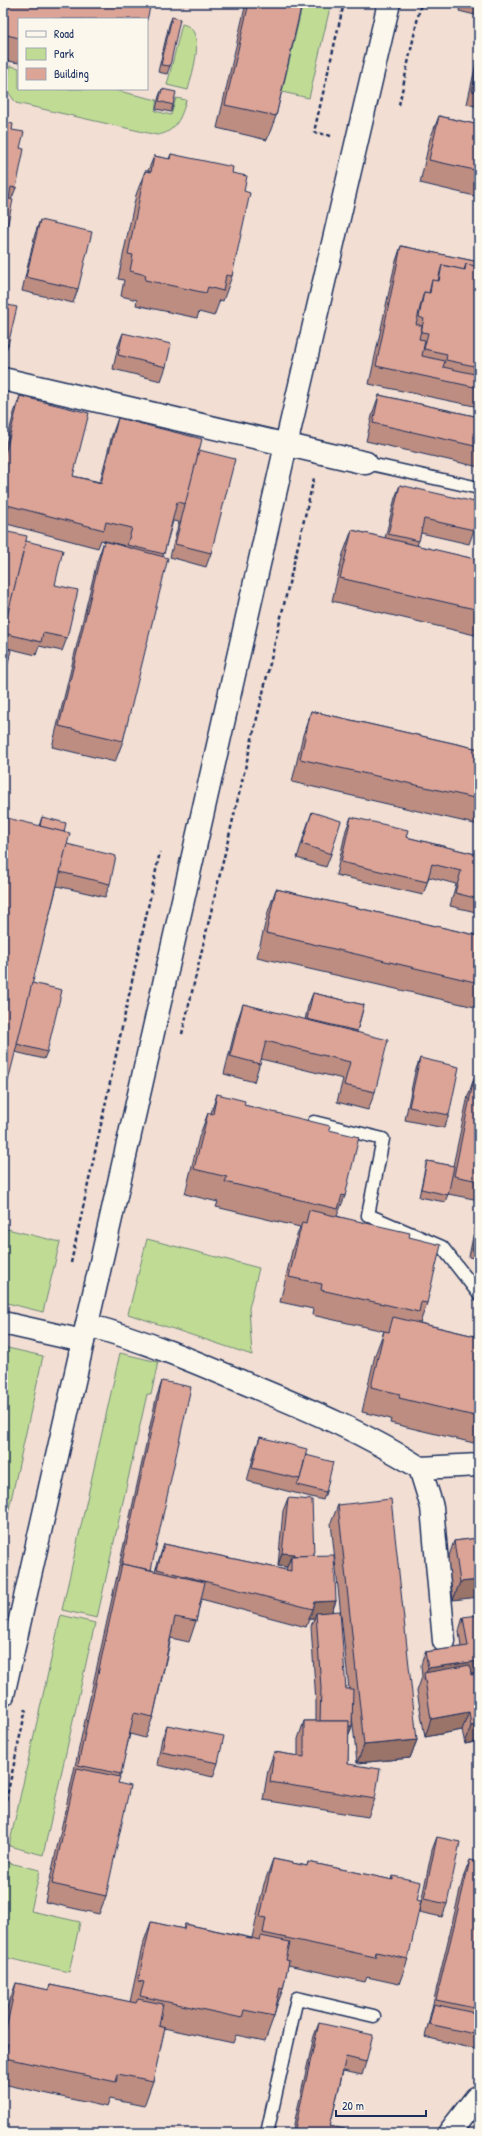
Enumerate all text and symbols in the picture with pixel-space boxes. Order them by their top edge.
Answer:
legend [18,18,148,90]
text: Road [54,25,74,42]
text: Park [54,45,74,62]
text: Building [54,65,89,82]
scale bar [336,2092,426,2118]
text: 20 m [342,2097,364,2114]

